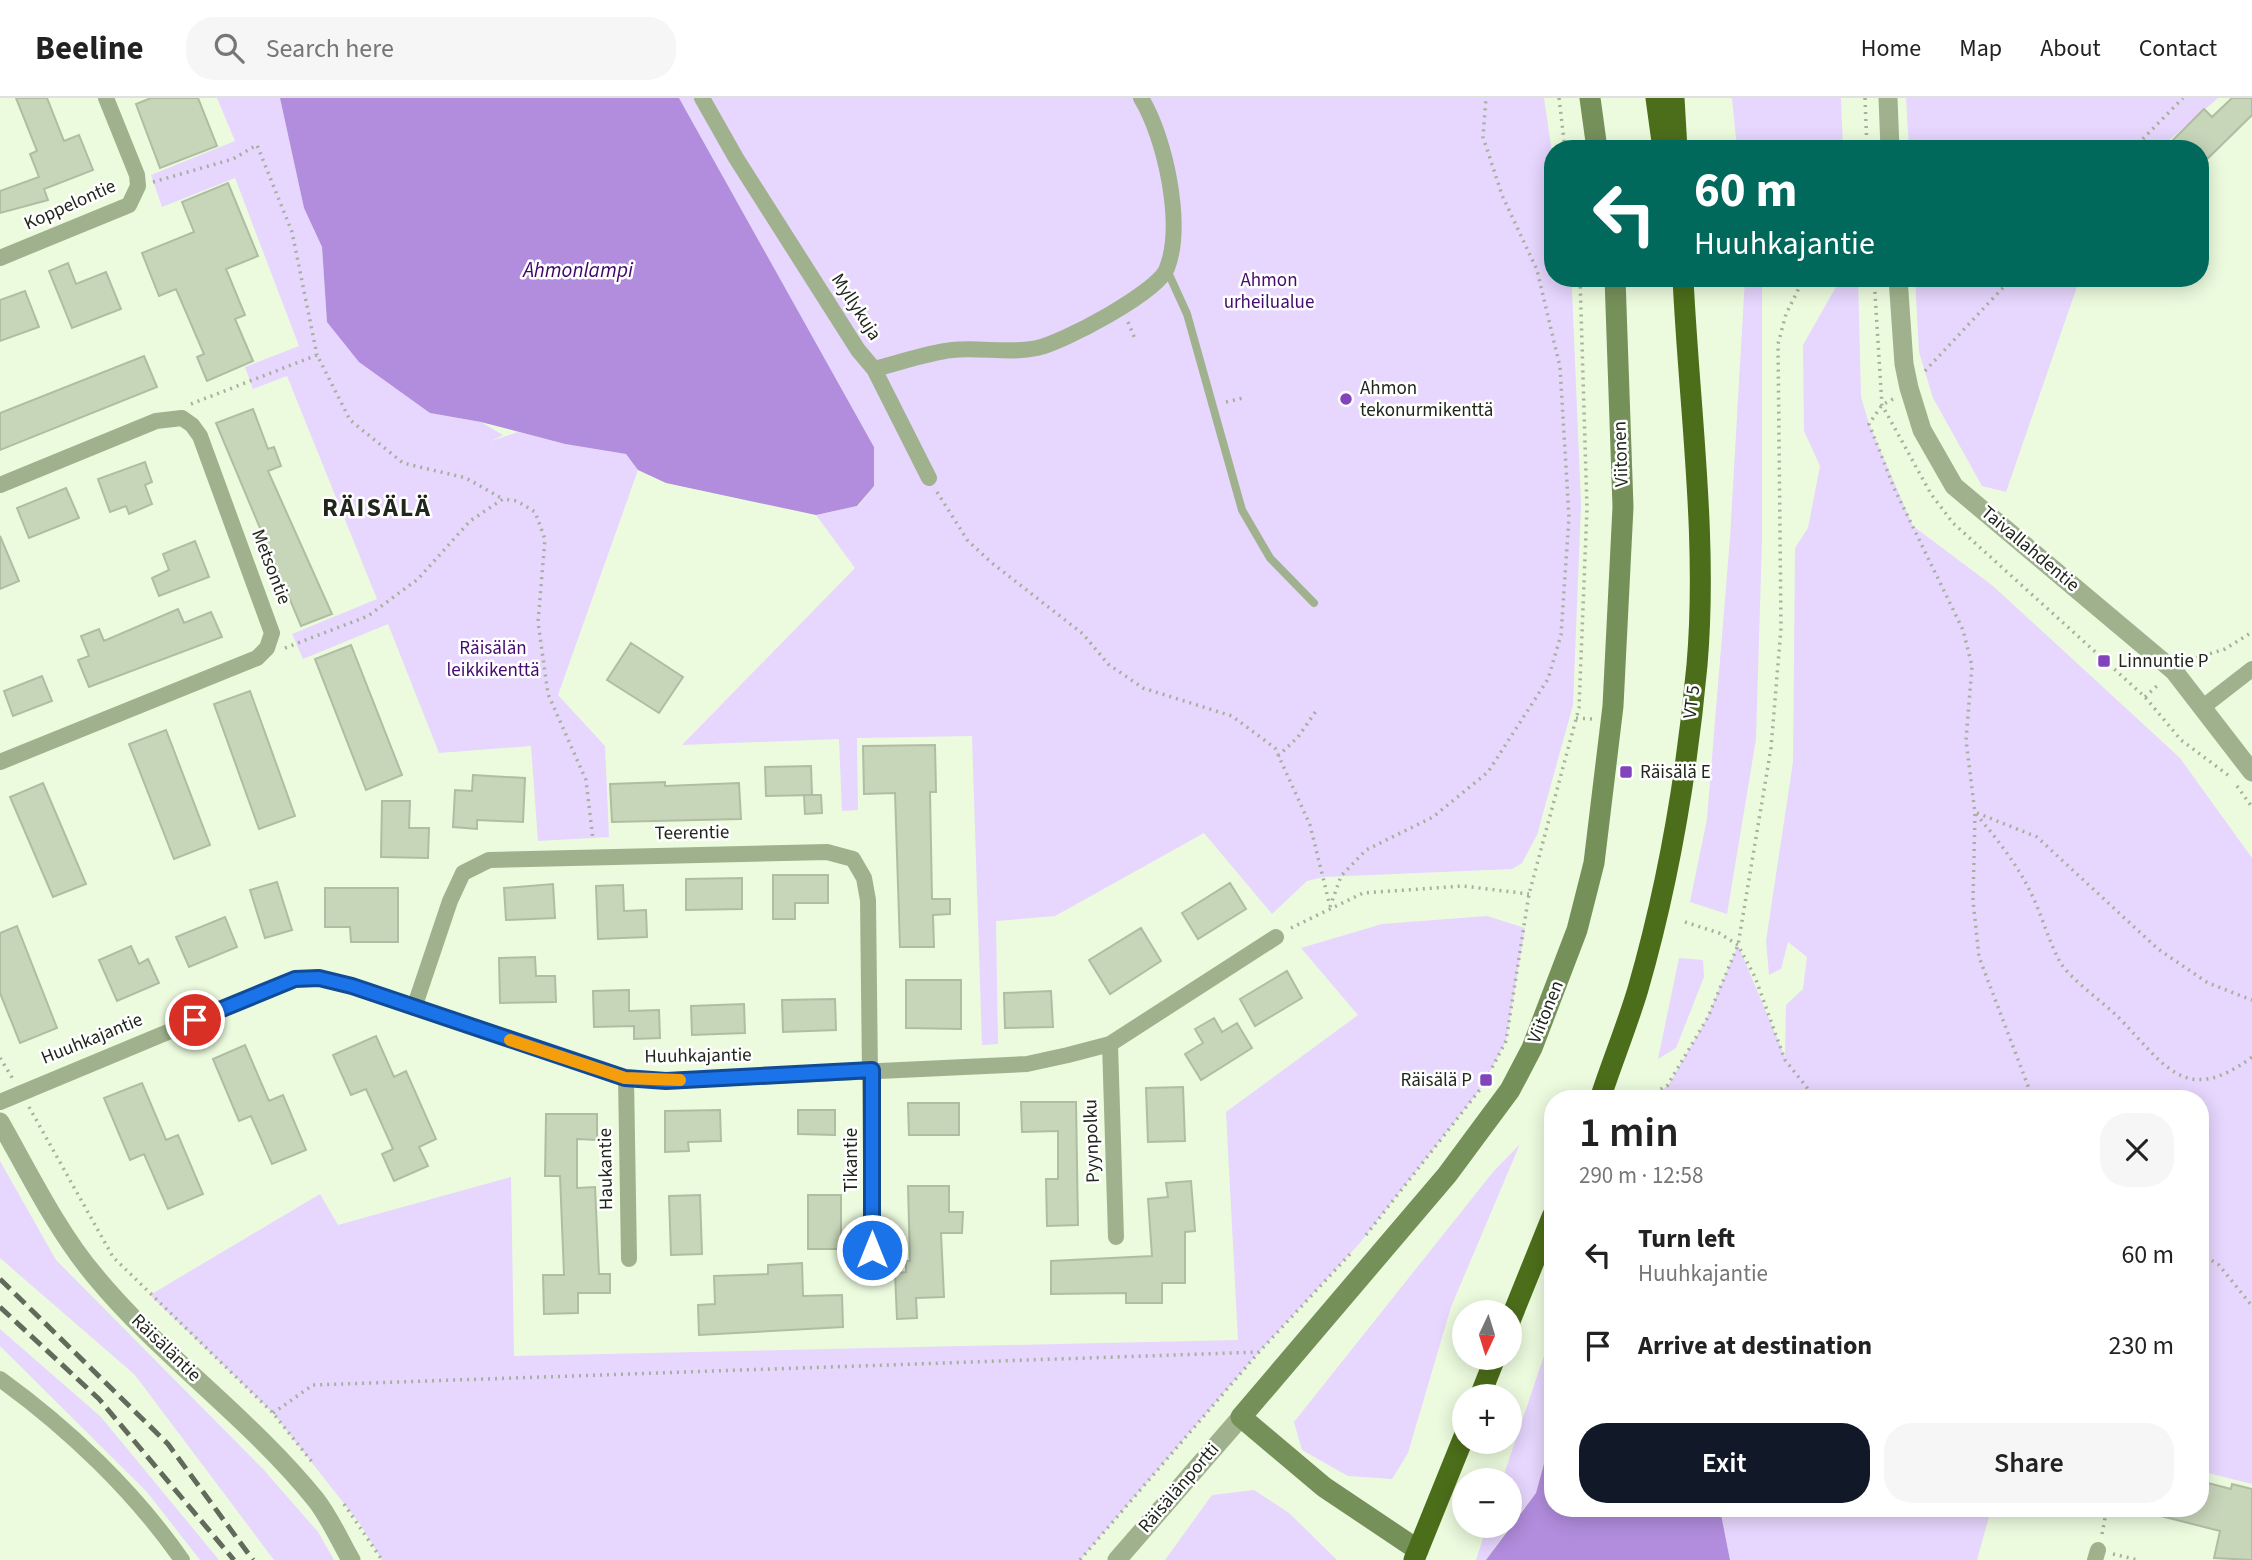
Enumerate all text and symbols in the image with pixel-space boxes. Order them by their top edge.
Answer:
search box [186,17,676,80]
text: Beeline [35,25,144,72]
icon: search [210,29,248,67]
text: Search here [266,30,394,67]
text: Home [1861,31,1921,66]
text: Map [1959,31,2002,66]
text: About [2040,31,2101,66]
text: Contact [2139,31,2217,66]
text: 60 m [1694,156,1798,226]
icon: left [1579,168,1670,259]
street label: Koppelontie [20,173,120,237]
text: Huuhkajantie [1694,221,1875,267]
water label: Ahmonlampi [521,255,634,285]
park label: Ahmon urheilualue [1224,267,1314,316]
street label: Myllykuja [824,268,888,346]
place label: Ahmon tekonurmikenttä [1360,375,1493,424]
marker: Ahmon tekonurmikenttä [1338,391,1354,407]
street label: Viitonen [1606,421,1636,487]
district label: RÄISÄLÄ [322,489,432,526]
street label: Taivallahdentie [1975,500,2085,598]
street label: Metsontie [244,526,298,608]
park label: Räisälän leikkikenttä [447,635,539,684]
place label: Linnuntie P [2118,648,2209,675]
marker: Linnuntie P [2096,653,2112,669]
street label: VT 5 [1677,684,1707,720]
place label: Räisälä E [1640,759,1711,786]
marker: Räisälä E [1618,764,1634,780]
street label: Teerentie [655,819,729,847]
street label: Viitonen [1521,976,1571,1048]
pin [165,990,225,1050]
icon: arrive [176,1001,214,1039]
street label: Huuhkajantie [37,1006,147,1072]
street label: Huuhkajantie [644,1042,752,1070]
place label: Räisälä P [1400,1067,1472,1094]
marker: Räisälä P [1478,1072,1494,1088]
street label: Pyynpolku [1077,1099,1107,1183]
text: 1 min [1579,1103,1679,1163]
button: close [2100,1113,2174,1187]
street label: Haukantie [592,1128,620,1210]
street label: Tikantie [838,1128,865,1192]
text: 290 m · 12:58 [1579,1159,1703,1192]
position arrow [835,1213,909,1287]
text: Turn left [1638,1220,1735,1257]
icon: left [1579,1236,1617,1274]
text: 60 m [2121,1236,2174,1273]
text: Huuhkajantie [1638,1257,1768,1290]
north arrow [1452,1300,1522,1370]
map controls [1452,1300,1522,1538]
street label: Räisäläntie [125,1308,207,1388]
icon: arrive [1579,1327,1617,1365]
text: Arrive at destination [1638,1327,1872,1364]
text: 230 m [2108,1327,2174,1364]
button: + [1452,1384,1522,1454]
button: Exit [1579,1423,1870,1503]
button: Share [1884,1423,2174,1503]
street label: Räisälänportti [1132,1437,1226,1539]
button: − [1452,1468,1522,1538]

